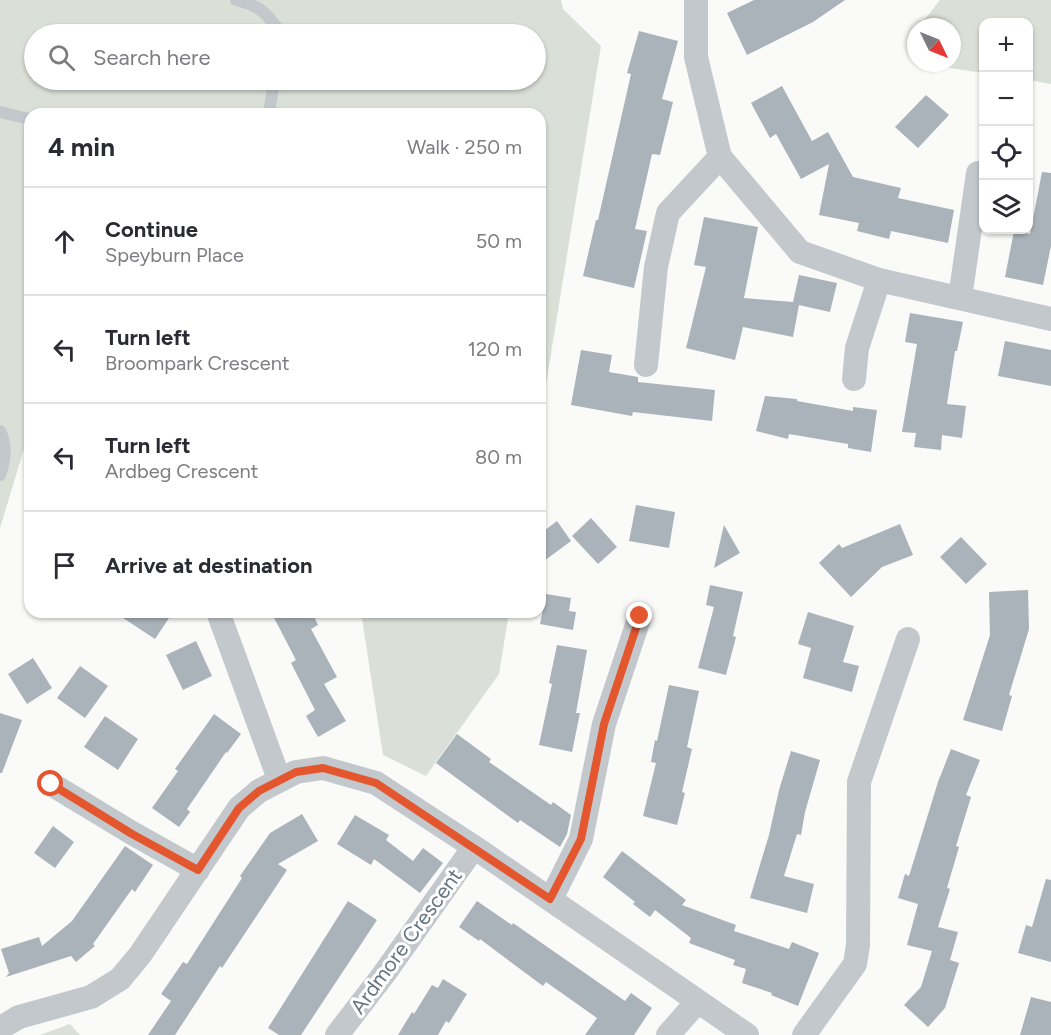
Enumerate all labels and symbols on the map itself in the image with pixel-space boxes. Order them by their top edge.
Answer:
north arrow [907,18,961,72]
route end [626,602,652,628]
route start [37,770,63,796]
street label: Ardmore Crescent [345,863,467,1018]

